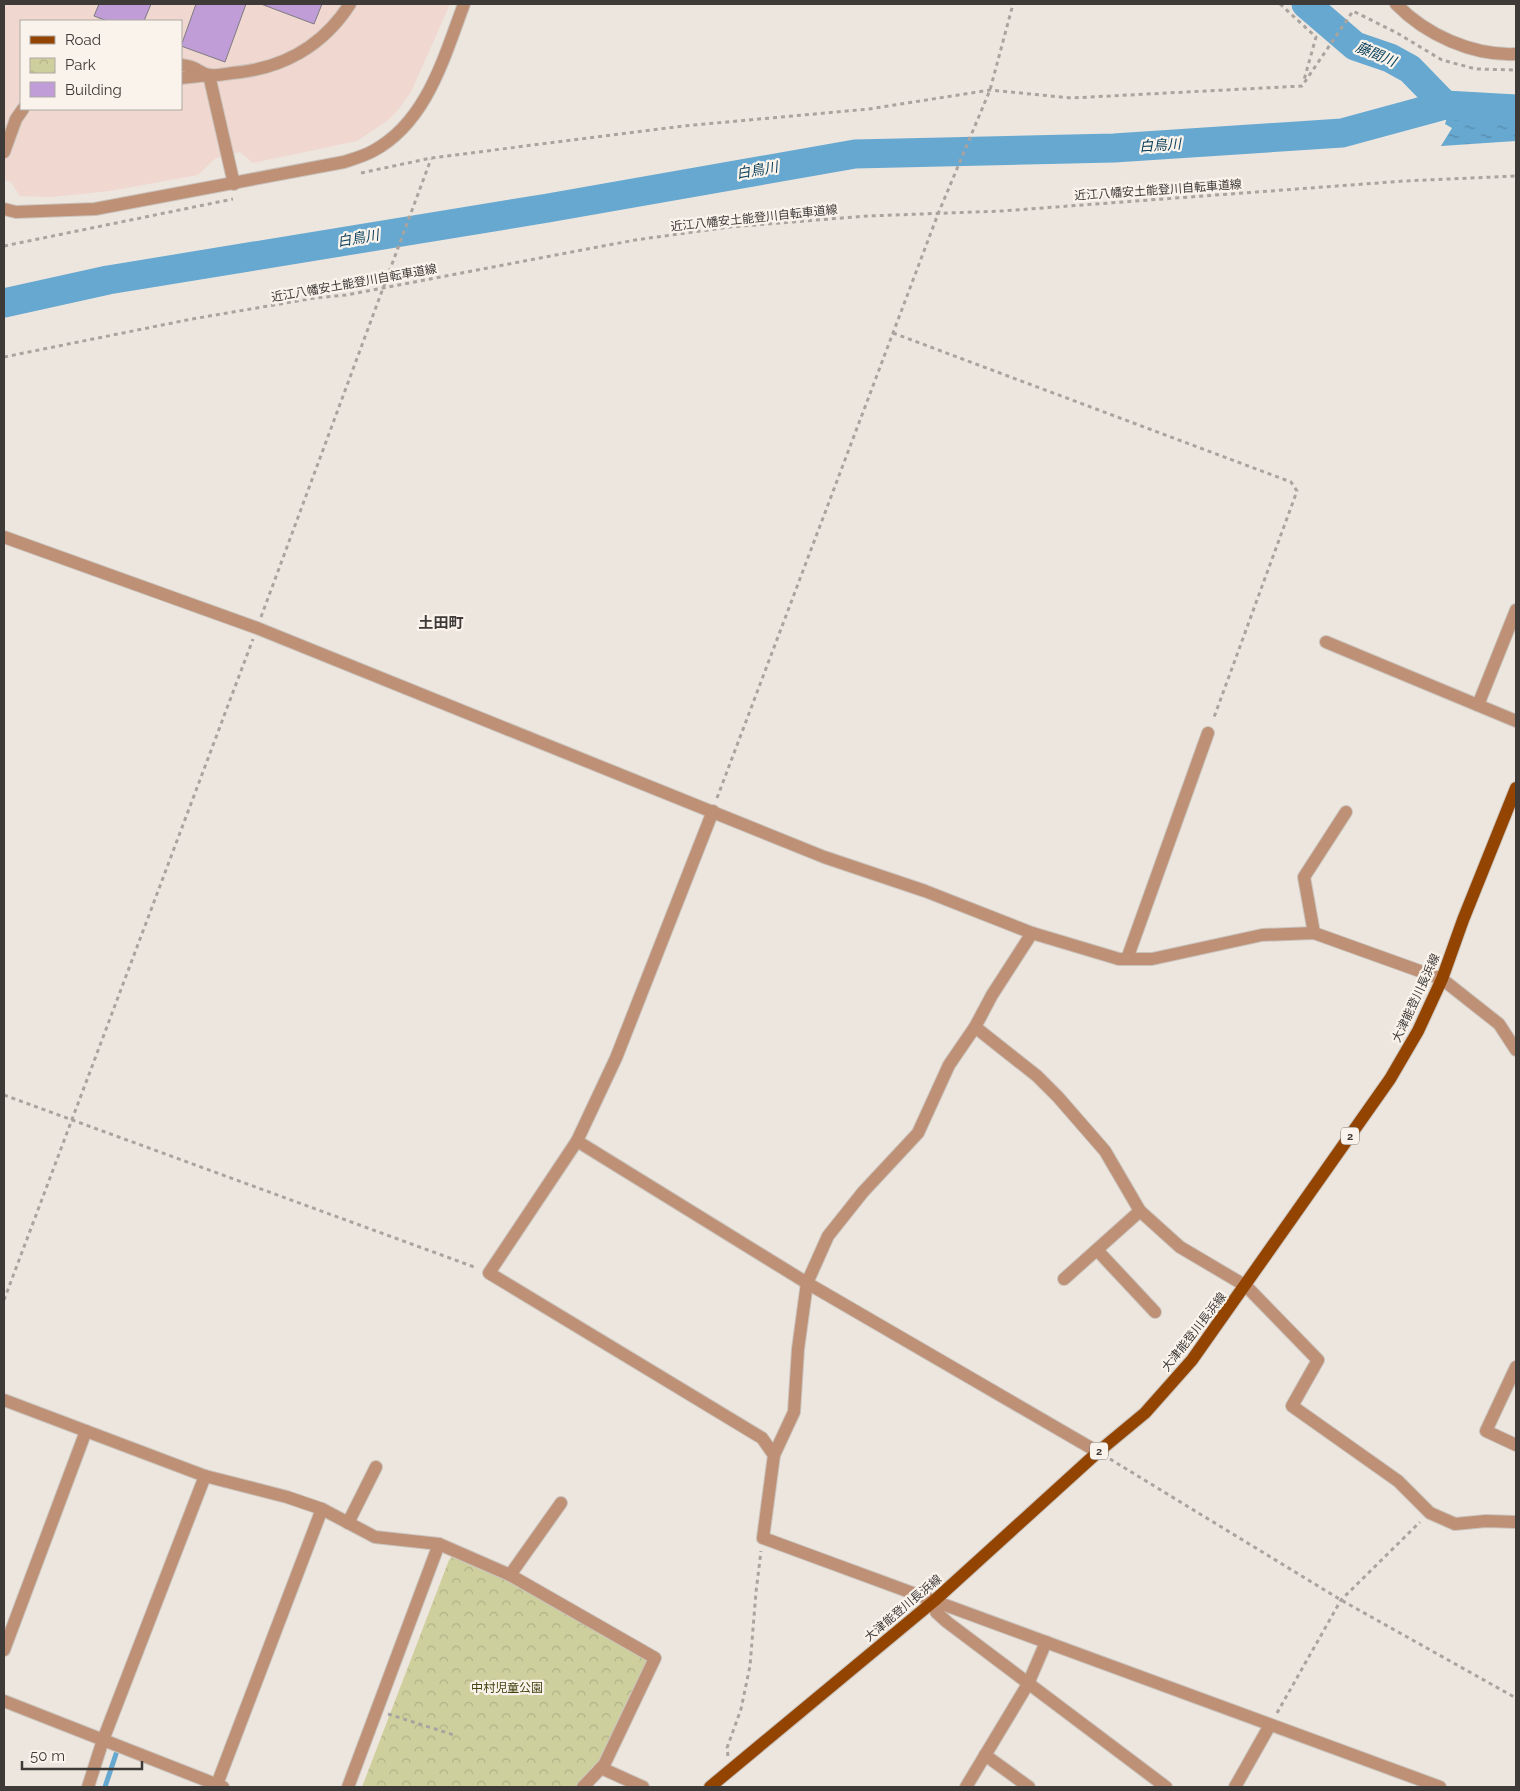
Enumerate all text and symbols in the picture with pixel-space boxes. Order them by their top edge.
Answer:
legend [20,20,182,110]
text: Road [65,31,101,49]
water label: 藤間川 [1354,38,1400,70]
text: Park [65,56,96,74]
text: Building [65,81,122,99]
water label: 白鳥川 [1138,135,1184,154]
water label: 白鳥川 [735,158,781,182]
street label: 近江八幡安土能登川自転車道線 [1074,177,1242,203]
street label: 近江八幡安土能登川自転車道線 [670,202,838,234]
water label: 白鳥川 [336,226,382,250]
street label: 近江八幡安土能登川自転車道線 [270,262,438,304]
district label: 土田町 [418,614,464,632]
street label: 大津能登川長浜線 [1389,952,1443,1044]
road number: 2 [1341,1128,1359,1144]
street label: 大津能登川長浜線 [1159,1290,1229,1374]
road number: 2 [1090,1442,1108,1460]
street label: 大津能登川長浜線 [862,1572,944,1644]
park label: 中村児童公園 [471,1681,543,1695]
scale bar [22,1738,142,1770]
text: 50 m [30,1747,65,1765]

